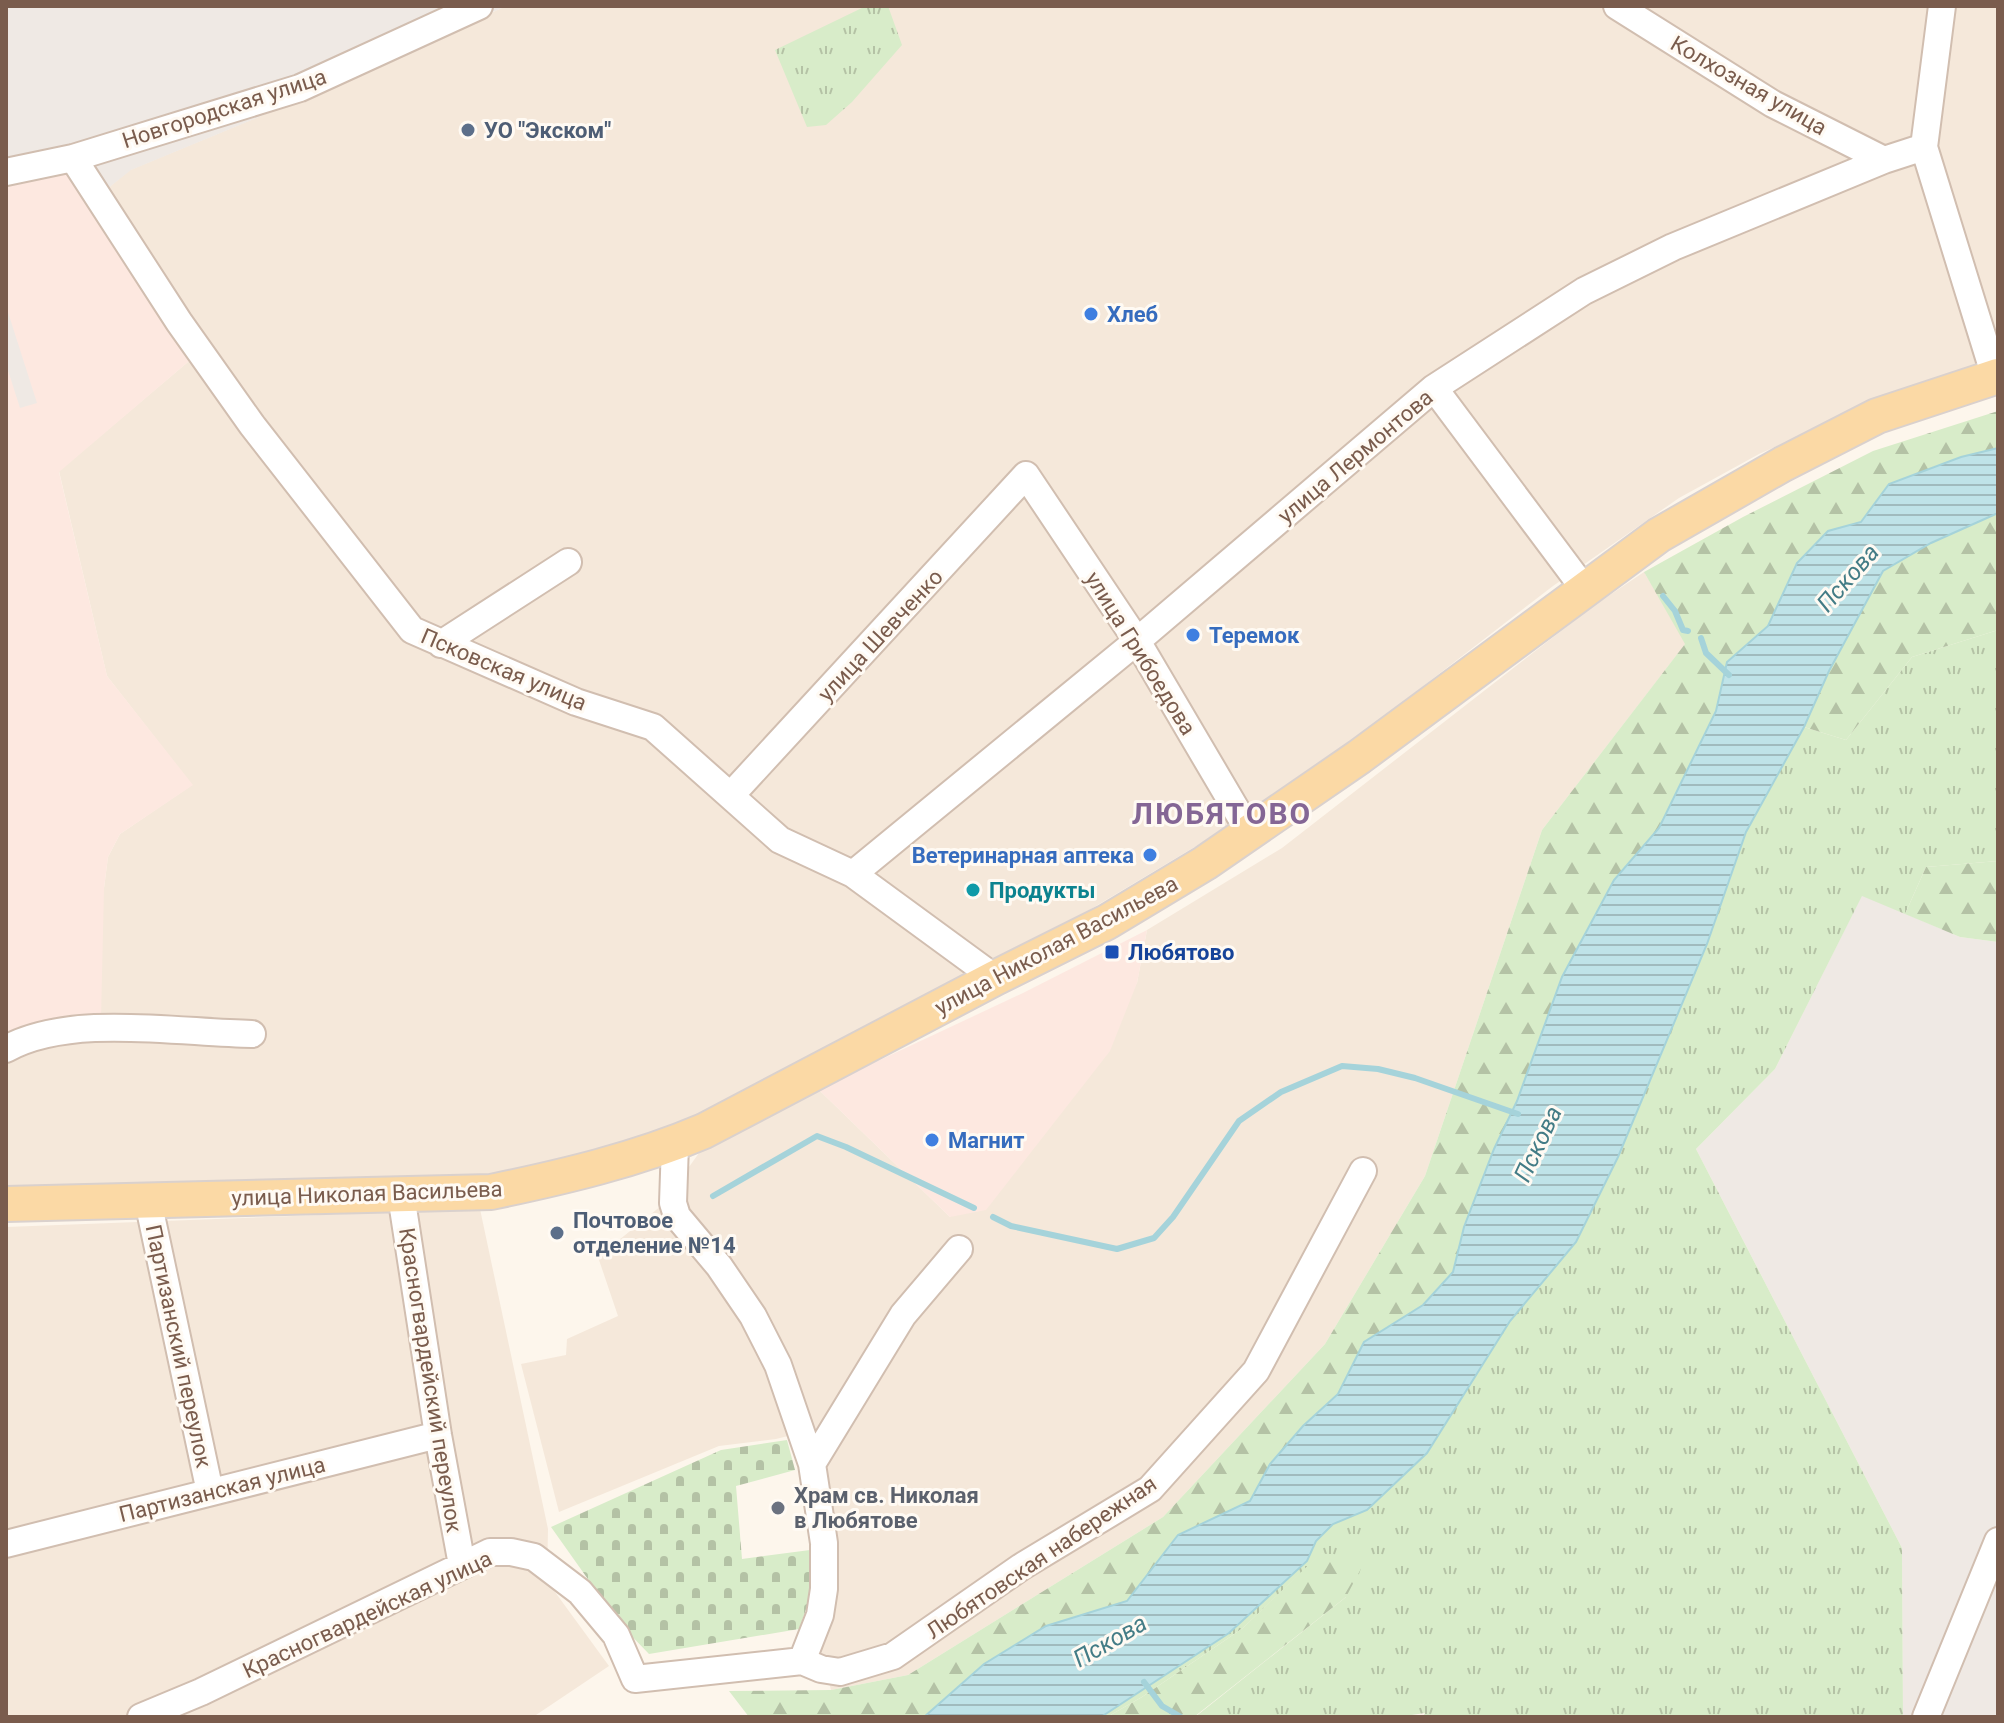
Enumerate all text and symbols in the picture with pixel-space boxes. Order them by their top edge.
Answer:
street label: Колхозная улица [1666,31,1831,140]
street label: Новгородская улица [119,64,329,153]
place label: УО "Экском" [484,118,611,143]
marker: УО "Экском" [459,121,477,139]
place label: Хлеб [1107,302,1158,327]
marker: Хлеб [1082,305,1100,323]
street label: улица Лермонтова [1273,384,1438,528]
water label: Пскова [1811,538,1885,618]
street label: улица Шевченко [813,564,948,707]
street label: улица Грибоедова [1080,567,1201,739]
street label: Псковская улица [417,623,590,716]
place label: Теремок [1209,623,1300,648]
marker: Теремок [1184,626,1202,644]
district label: ЛЮБЯТОВО [1132,796,1312,831]
place label: Ветеринарная аптека [912,843,1134,868]
marker: Ветеринарная аптека [1141,846,1159,864]
street label: улица Николая Васильева [931,871,1182,1020]
place label: Продукты [989,878,1095,903]
marker: Продукты [964,881,982,899]
place label: Любятово [1128,940,1234,965]
marker: Любятово [1103,943,1121,961]
water label: Пскова [1508,1102,1568,1186]
place label: Магнит [948,1128,1024,1153]
marker: Магнит [923,1131,941,1149]
street label: улица Николая Васильева [231,1176,503,1211]
place label: Почтовое отделение №14 [573,1208,736,1258]
street label: Партизанский переулок [141,1222,217,1470]
marker: Почтовое отделение №14 [548,1224,566,1242]
street label: Красногвардейский переулок [394,1226,467,1534]
street label: Партизанская улица [116,1452,328,1527]
street label: Любятовская набережная [922,1471,1161,1644]
place label: Храм св. Николая в Любятове [794,1483,979,1533]
marker: Храм св. Николая в Любятове [769,1499,787,1517]
street label: Красногвардейская улица [239,1546,496,1683]
water label: Пскова [1068,1609,1152,1673]

